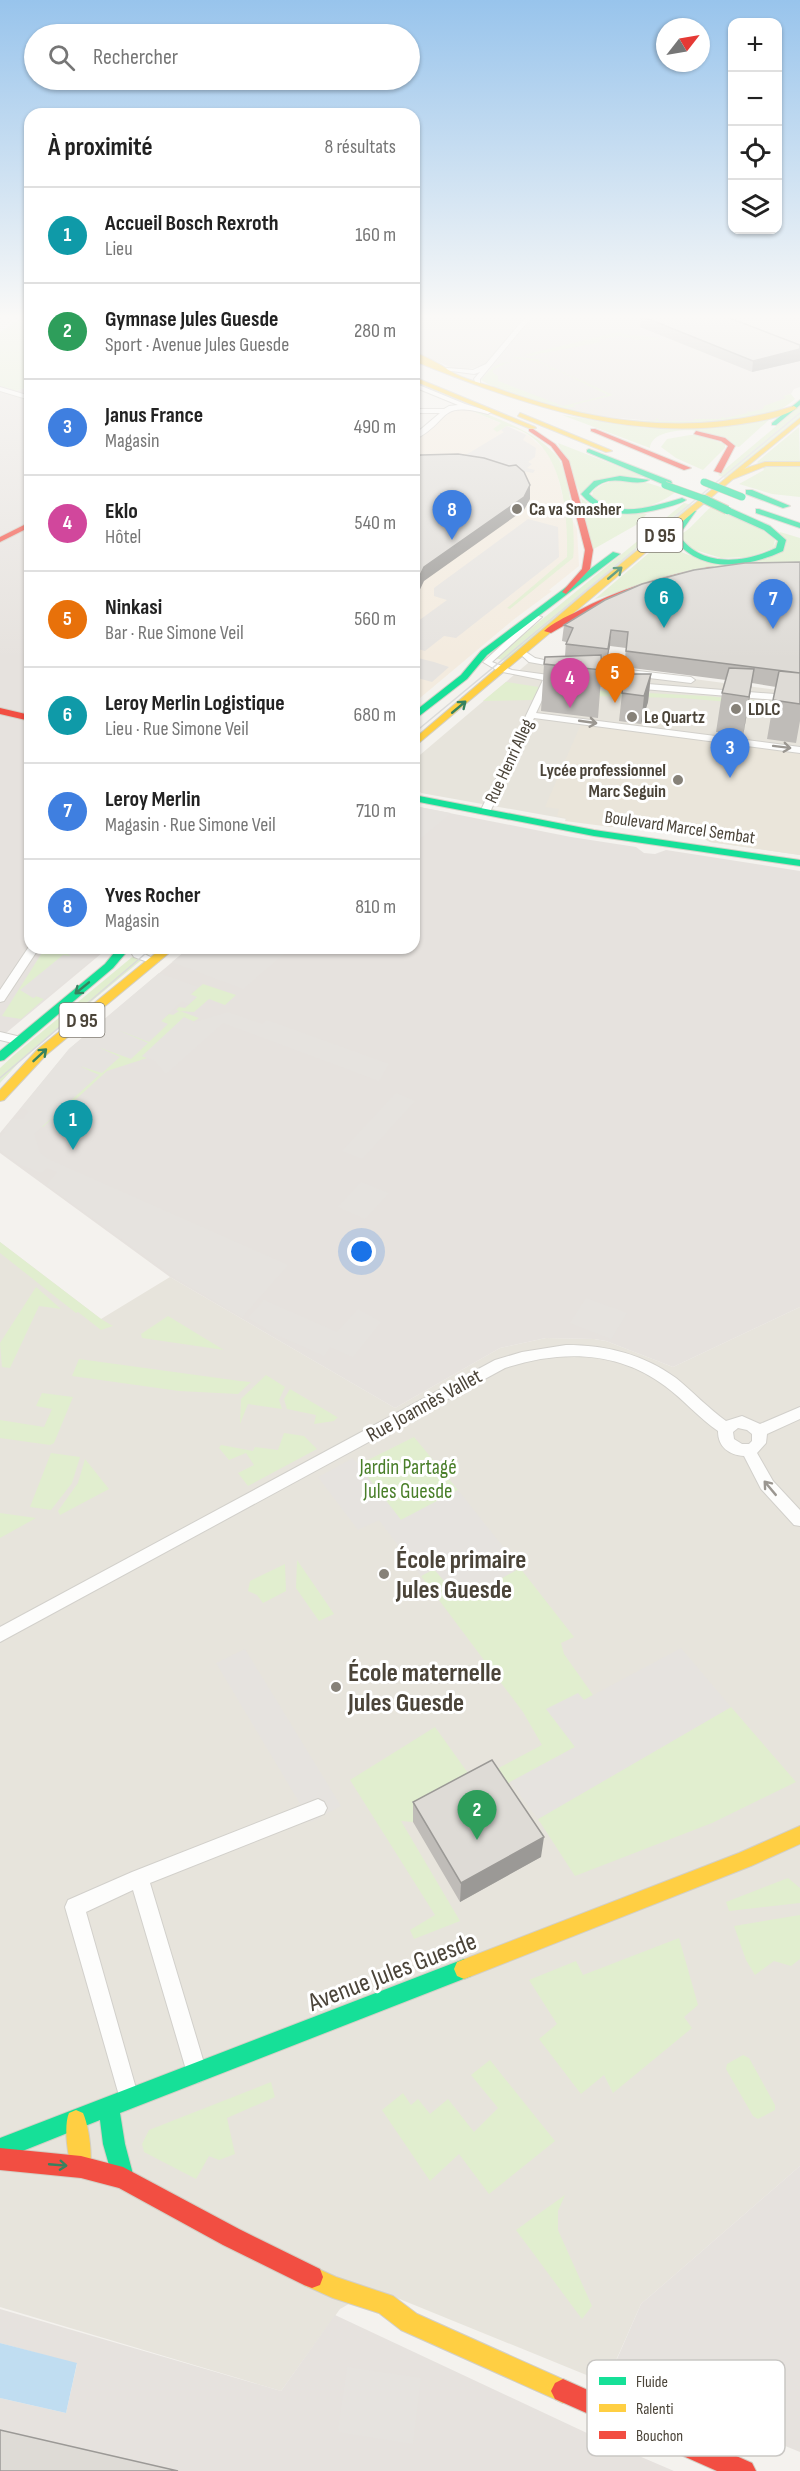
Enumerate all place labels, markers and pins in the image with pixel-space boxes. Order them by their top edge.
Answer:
pin: 8 [432,490,472,540]
place label: Ca va Smasher [529,499,622,520]
marker: Ca va Smasher [510,502,524,516]
pin: 6 [644,578,684,628]
pin: 7 [754,580,792,629]
pin: 5 [596,654,634,703]
pin: 4 [550,658,590,708]
place label: LDLC [748,699,780,720]
marker: LDLC [729,702,743,716]
place label: Le Quartz [644,707,705,728]
marker: Le Quartz [625,710,639,724]
pin: 3 [710,728,750,778]
place label: Lycée professionnel Marc Seguin [540,760,666,802]
marker: Lycée professionnel Marc Seguin [671,773,685,787]
pin: 1 [54,1100,92,1150]
place label: École primaire Jules Guesde [395,1545,526,1606]
marker: École primaire Jules Guesde [377,1567,391,1581]
place label: École maternelle Jules Guesde [347,1658,502,1719]
marker: École maternelle Jules Guesde [329,1680,343,1694]
pin: 2 [458,1790,496,1840]

